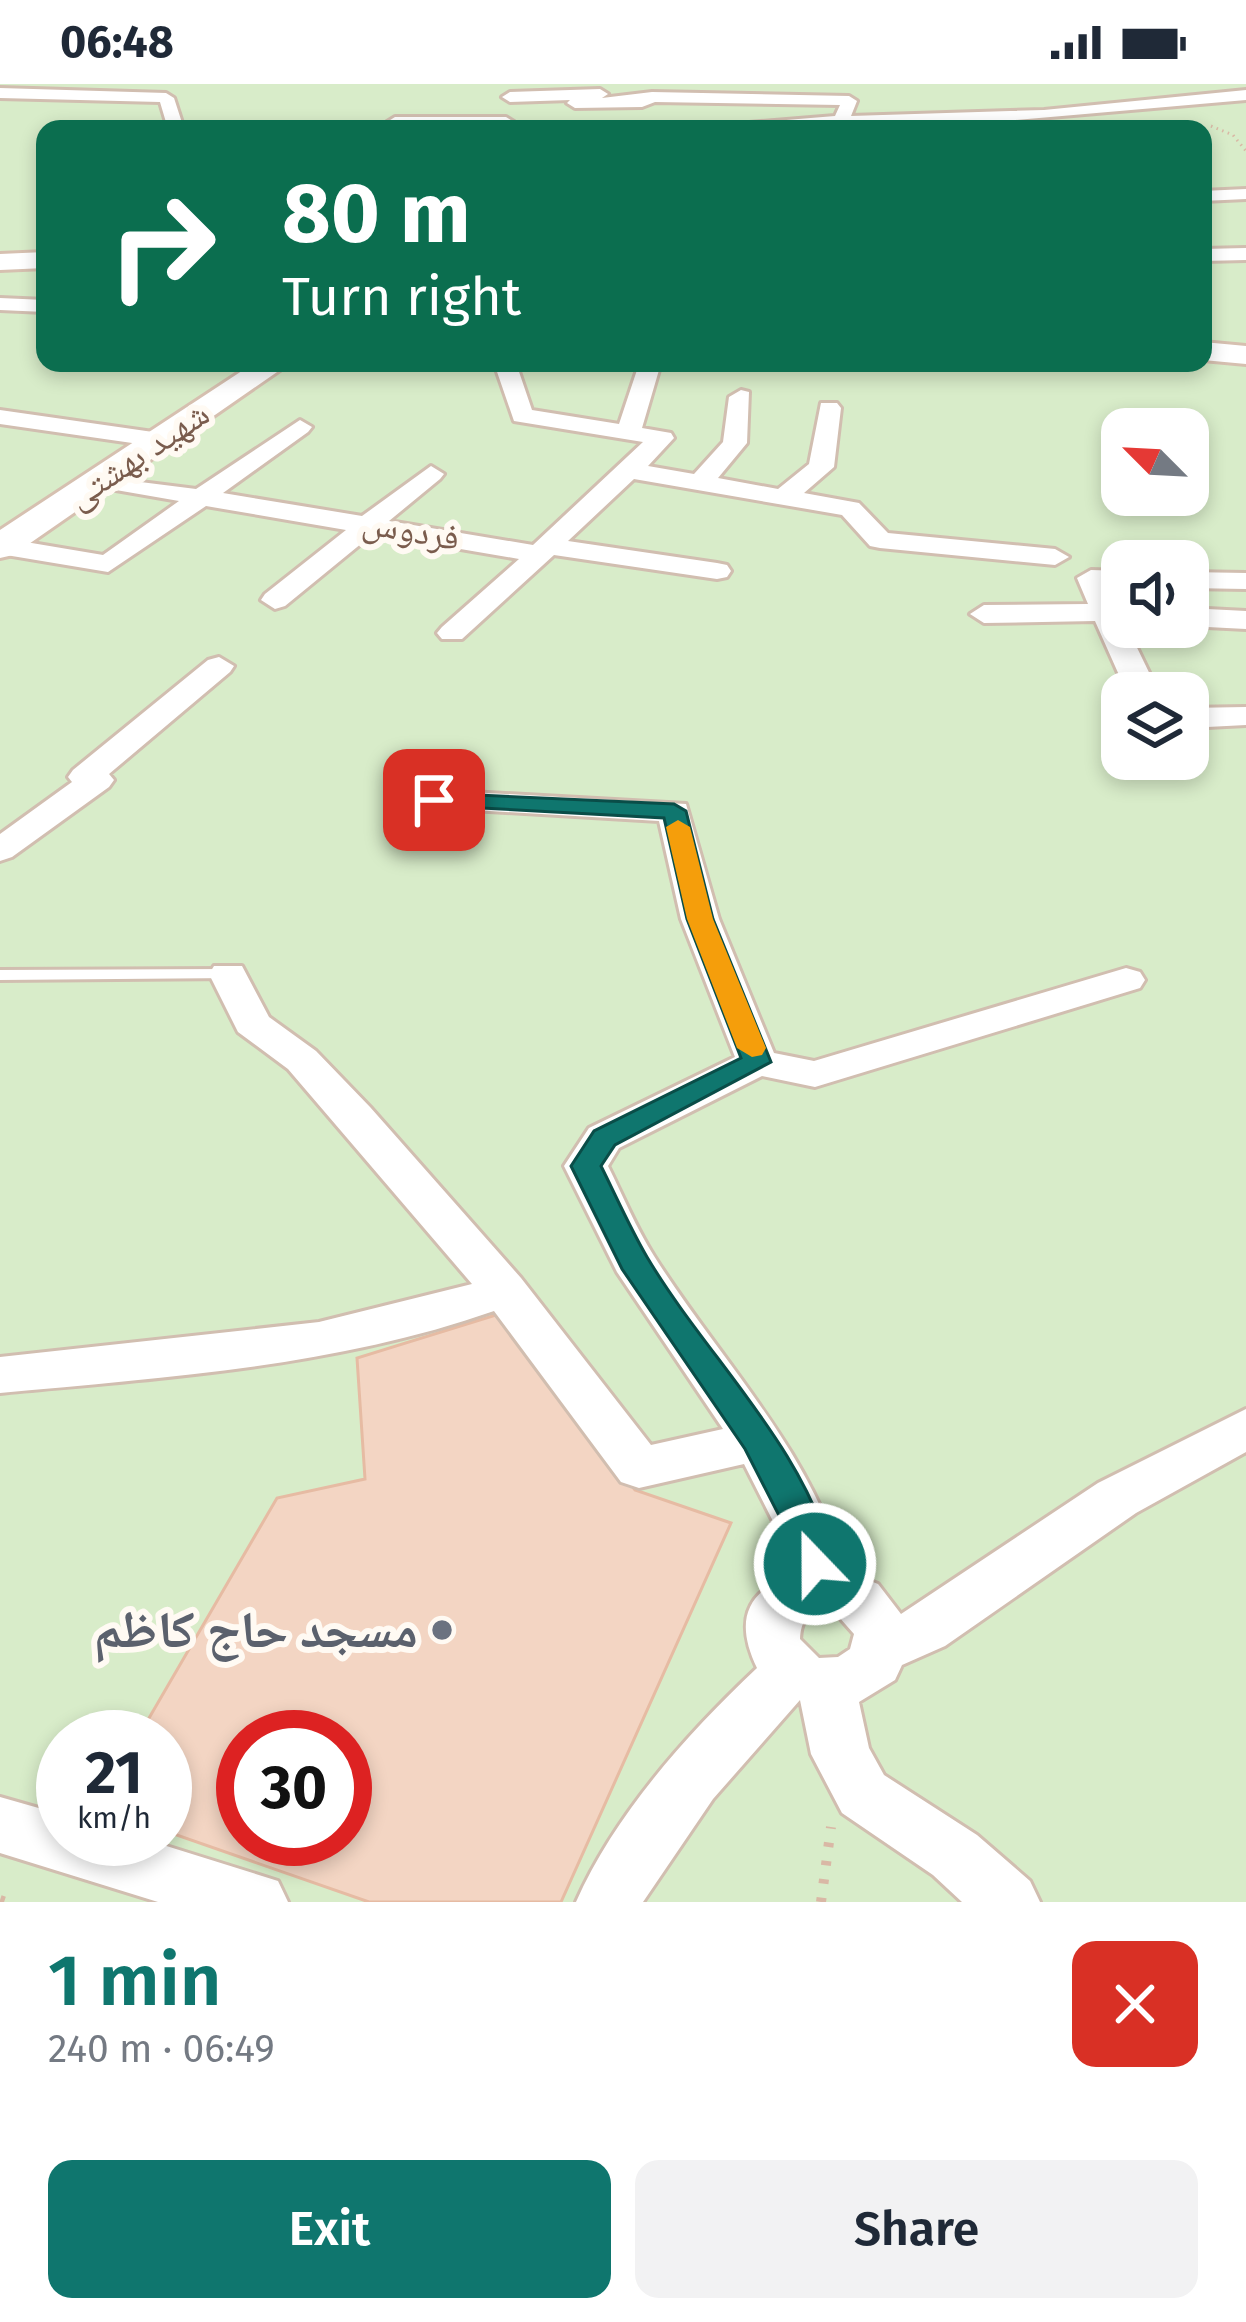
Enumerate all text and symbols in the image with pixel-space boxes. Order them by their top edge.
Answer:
text: 06:48 [60,15,174,69]
text: 80 m [282,163,471,264]
icon: right [84,168,240,324]
text: Turn right [282,265,521,329]
street label: شهید بهشتی [58,391,218,519]
north arrow [1101,408,1209,516]
map controls [1101,408,1209,780]
street label: فردوس [359,500,463,560]
button: sound [1101,540,1209,648]
button: layers [1101,672,1209,780]
pin [383,749,485,851]
icon: arrive [401,767,467,833]
position arrow [752,1501,878,1627]
place label: مسجد حاج کاظم [94,1599,418,1663]
marker: مسجد حاج کاظم [429,1617,455,1643]
speed limit sign: 30 [216,1710,372,1866]
text: 21 [85,1737,143,1809]
text: km/h [77,1800,151,1836]
text: 1 min [48,1938,221,2024]
button: close [1072,1941,1198,2067]
text: 240 m · 06:49 [48,2026,275,2072]
button: Exit [48,2160,611,2298]
button: Share [635,2160,1198,2298]

